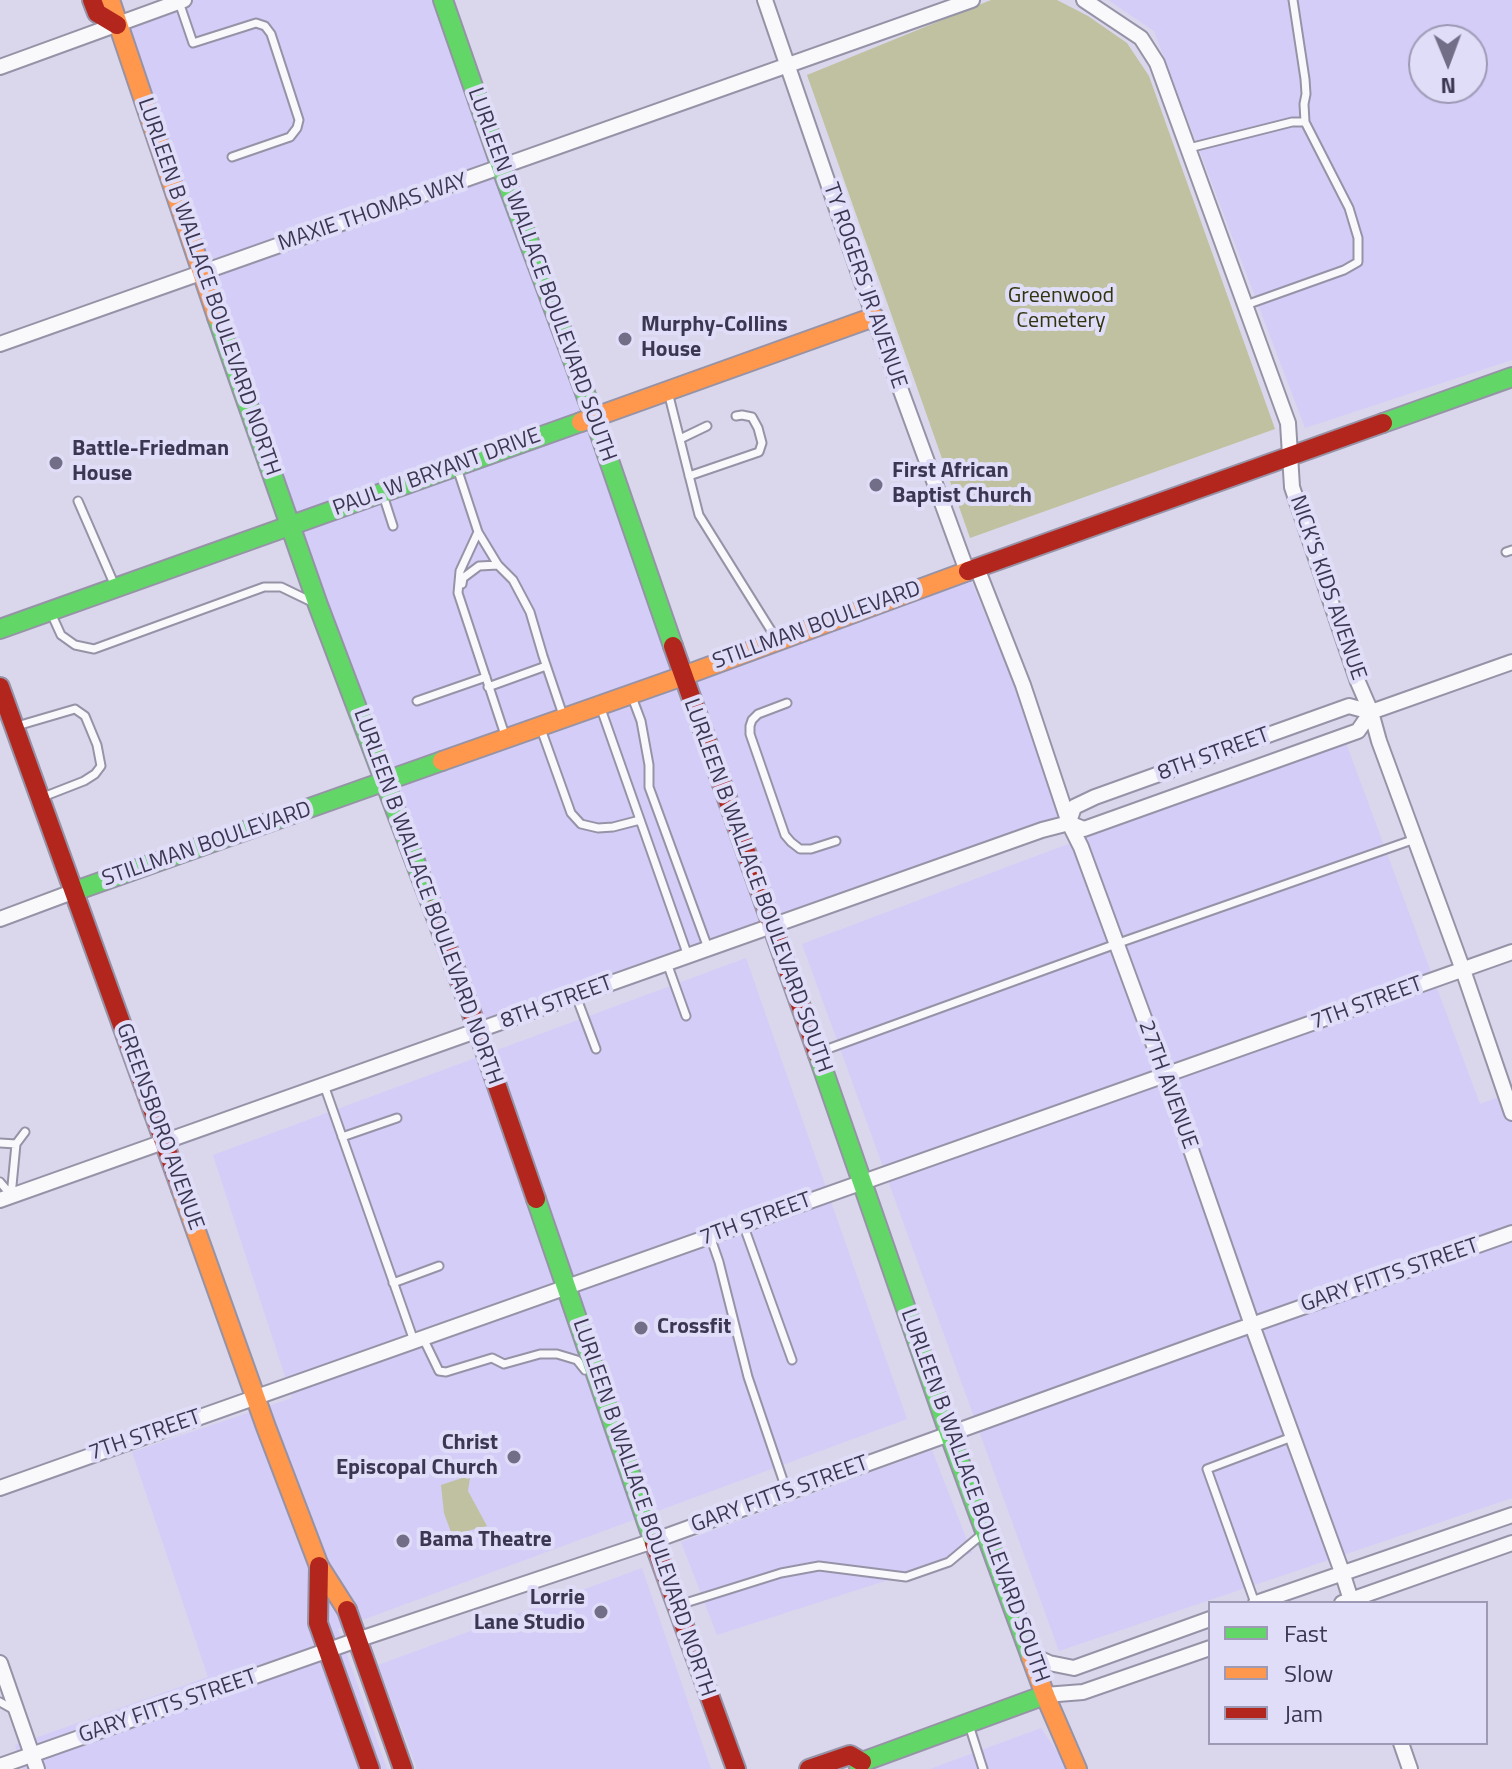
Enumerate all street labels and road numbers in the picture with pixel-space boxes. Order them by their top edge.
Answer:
street label: LURLEEN B WALLACE BOULEVARD SOUTH [461,85,621,465]
street label: LURLEEN B WALLACE BOULEVARD NORTH [131,95,285,479]
street label: MAXIE THOMAS WAY [275,168,471,258]
street label: TY ROGERS JR AVENUE [816,180,912,392]
street label: PAUL W BRYANT DRIVE [330,423,544,523]
street label: NICK'S KIDS AVENUE [1283,492,1371,684]
street label: STILLMAN BOULEVARD [709,576,925,676]
street label: LURLEEN B WALLACE BOULEVARD SOUTH [677,696,837,1076]
street label: LURLEEN B WALLACE BOULEVARD NORTH [347,706,507,1088]
street label: 8TH STREET [1155,723,1273,787]
street label: STILLMAN BOULEVARD [99,797,315,893]
street label: 8TH STREET [498,971,616,1035]
street label: 7TH STREET [1308,972,1426,1036]
street label: 27TH AVENUE [1132,1017,1202,1153]
street label: GREENSBORO AVENUE [109,1020,209,1234]
street label: 7TH STREET [697,1188,815,1252]
street label: GARY FITTS STREET [1298,1233,1482,1319]
street label: LURLEEN B WALLACE BOULEVARD SOUTH [894,1306,1054,1686]
street label: LURLEEN B WALLACE BOULEVARD NORTH [566,1316,720,1700]
street label: 7TH STREET [86,1405,204,1467]
street label: GARY FITTS STREET [688,1451,872,1539]
street label: GARY FITTS STREET [76,1664,260,1750]

